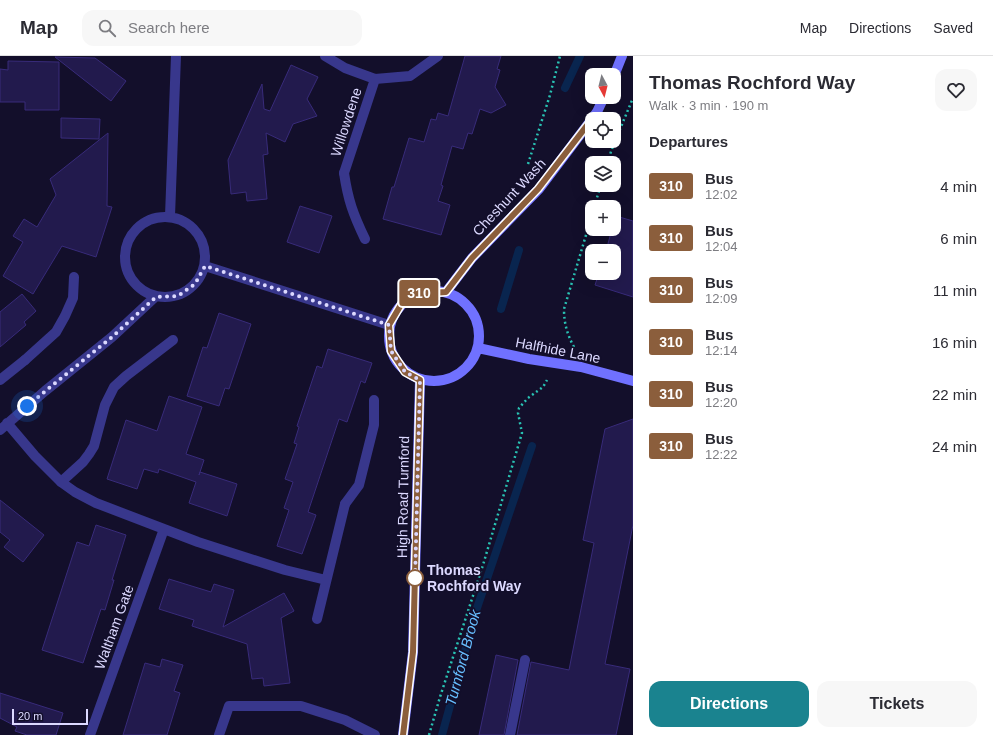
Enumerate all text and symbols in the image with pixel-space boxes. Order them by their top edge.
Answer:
search box [82,10,362,46]
text: Map [20,17,58,38]
icon: search [96,17,118,39]
text: Search here [128,19,210,36]
text: Map [800,20,827,36]
text: Directions [849,20,911,36]
text: Saved [933,20,973,36]
north arrow [585,68,621,104]
map controls [585,68,621,280]
button: heart [935,69,977,111]
text: Thomas Rochford Way [649,72,855,93]
street label: Willowdene [327,85,365,159]
text: Walk · 3 min · 190 m [649,98,768,113]
button: locate [585,112,621,148]
text: Departures [649,133,728,150]
street label: Cheshunt Wash [469,155,549,239]
button: layers [585,156,621,192]
text: Bus [705,170,733,187]
text: 310 [659,178,683,194]
text: 4 min [940,178,977,195]
text: 12:02 [705,187,738,202]
button: + [585,200,621,236]
text: Bus [705,222,733,239]
text: 310 [659,230,683,246]
text: 6 min [940,230,977,247]
text: 12:04 [705,239,738,254]
button: − [585,244,621,280]
text: Bus [705,274,733,291]
line badge: 310 [396,280,442,306]
text: 310 [659,282,683,298]
text: 11 min [933,282,977,299]
text: 310 [407,285,431,301]
text: 12:09 [705,291,738,306]
text: Bus [705,326,733,343]
street label: Halfhide Lane [514,334,602,366]
text: 310 [659,334,683,350]
text: 16 min [932,334,977,351]
text: 12:14 [705,343,738,358]
text: Bus [705,378,733,395]
text: 310 [659,386,683,402]
text: 22 min [932,386,977,403]
text: 12:20 [705,395,738,410]
your location [17,396,37,416]
text: Bus [705,430,733,447]
street label: High Road Turnford [394,436,412,558]
text: 310 [659,438,683,454]
text: 24 min [932,438,977,455]
text: 12:22 [705,447,738,462]
place label: Thomas Rochford Way [427,562,522,594]
marker: Thomas Rochford Way [406,569,424,587]
street label: Waltham Gate [91,582,137,672]
water label: Turnford Brook [442,606,484,708]
button: Directions [649,681,809,727]
button: Tickets [817,681,977,727]
scale bar [12,707,88,726]
text: 20 m [18,710,42,722]

